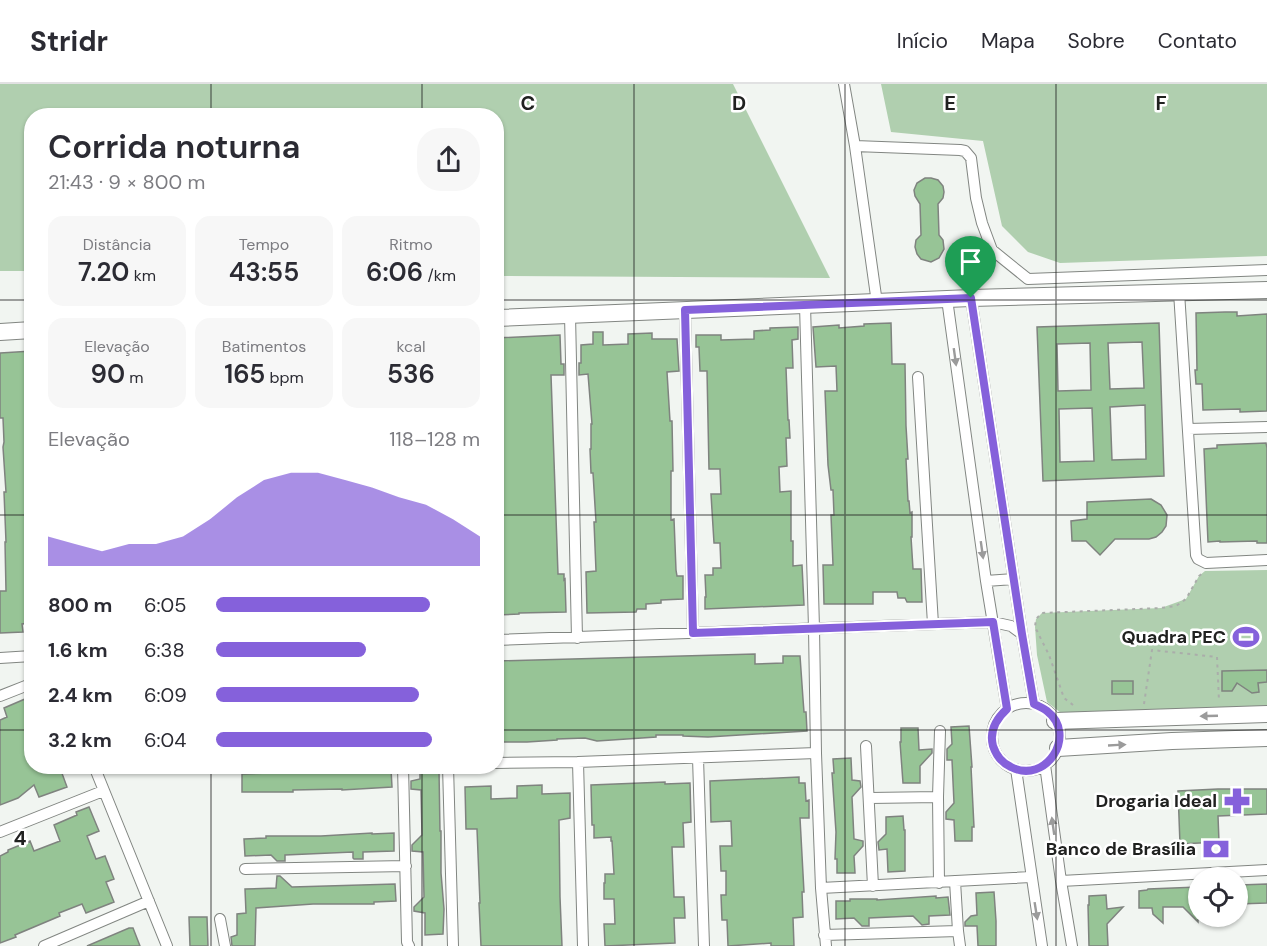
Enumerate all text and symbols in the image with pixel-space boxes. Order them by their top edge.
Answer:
text: Stridr [30,23,108,60]
text: Início [897,27,948,55]
text: Mapa [981,27,1035,55]
text: Sobre [1068,27,1125,55]
text: Contato [1158,27,1237,55]
text: C [521,90,535,116]
text: D [732,90,746,116]
text: E [944,90,956,116]
text: F [1155,90,1167,116]
text: Corrida noturna [48,125,300,168]
button: share [417,128,480,191]
text: 21:43 · 9 × 800 m [48,169,205,195]
text: Distância [83,234,151,255]
text: Tempo [239,234,289,255]
text: Ritmo [389,234,433,255]
pin [945,236,996,298]
icon: arrive [954,245,987,278]
text: 7.20 [78,255,129,289]
text: 43:55 [229,255,299,289]
text: 6:06 [366,255,423,289]
text: km [129,265,156,286]
text: /km [423,265,456,286]
text: Elevação [84,336,150,357]
text: Batimentos [222,336,306,357]
text: kcal [397,336,425,357]
one-way arrow [950,348,959,367]
text: 90 [90,357,125,391]
text: 165 [224,357,265,391]
text: 536 [387,357,435,391]
text: m [125,367,144,388]
text: bpm [265,367,304,388]
text: Elevação [48,426,130,452]
text: 118–128 m [389,426,480,452]
one-way arrow [977,541,986,560]
text: 800 m [48,592,112,618]
text: 6:05 [144,592,186,618]
sports icon: Quadra PEC [1231,622,1261,652]
place label: Quadra PEC [1121,625,1226,649]
text: 1.6 km [48,637,107,663]
text: 6:38 [144,637,185,663]
text: 2.4 km [48,682,113,708]
text: 6:09 [144,682,187,708]
one-way arrow [1199,711,1218,721]
text: 3.2 km [48,727,112,753]
text: 6:04 [144,727,186,753]
one-way arrow [1107,740,1126,749]
pharmacy icon: Drogaria Ideal [1222,786,1252,816]
place label: Drogaria Ideal [1095,789,1217,813]
one-way arrow [1049,816,1058,835]
text: 4 [14,825,27,851]
bank icon: Banco de Brasília [1201,834,1231,864]
place label: Banco de Brasília [1046,837,1196,861]
map controls [1188,867,1248,927]
button: locate [1188,867,1248,927]
one-way arrow [1032,901,1041,920]

